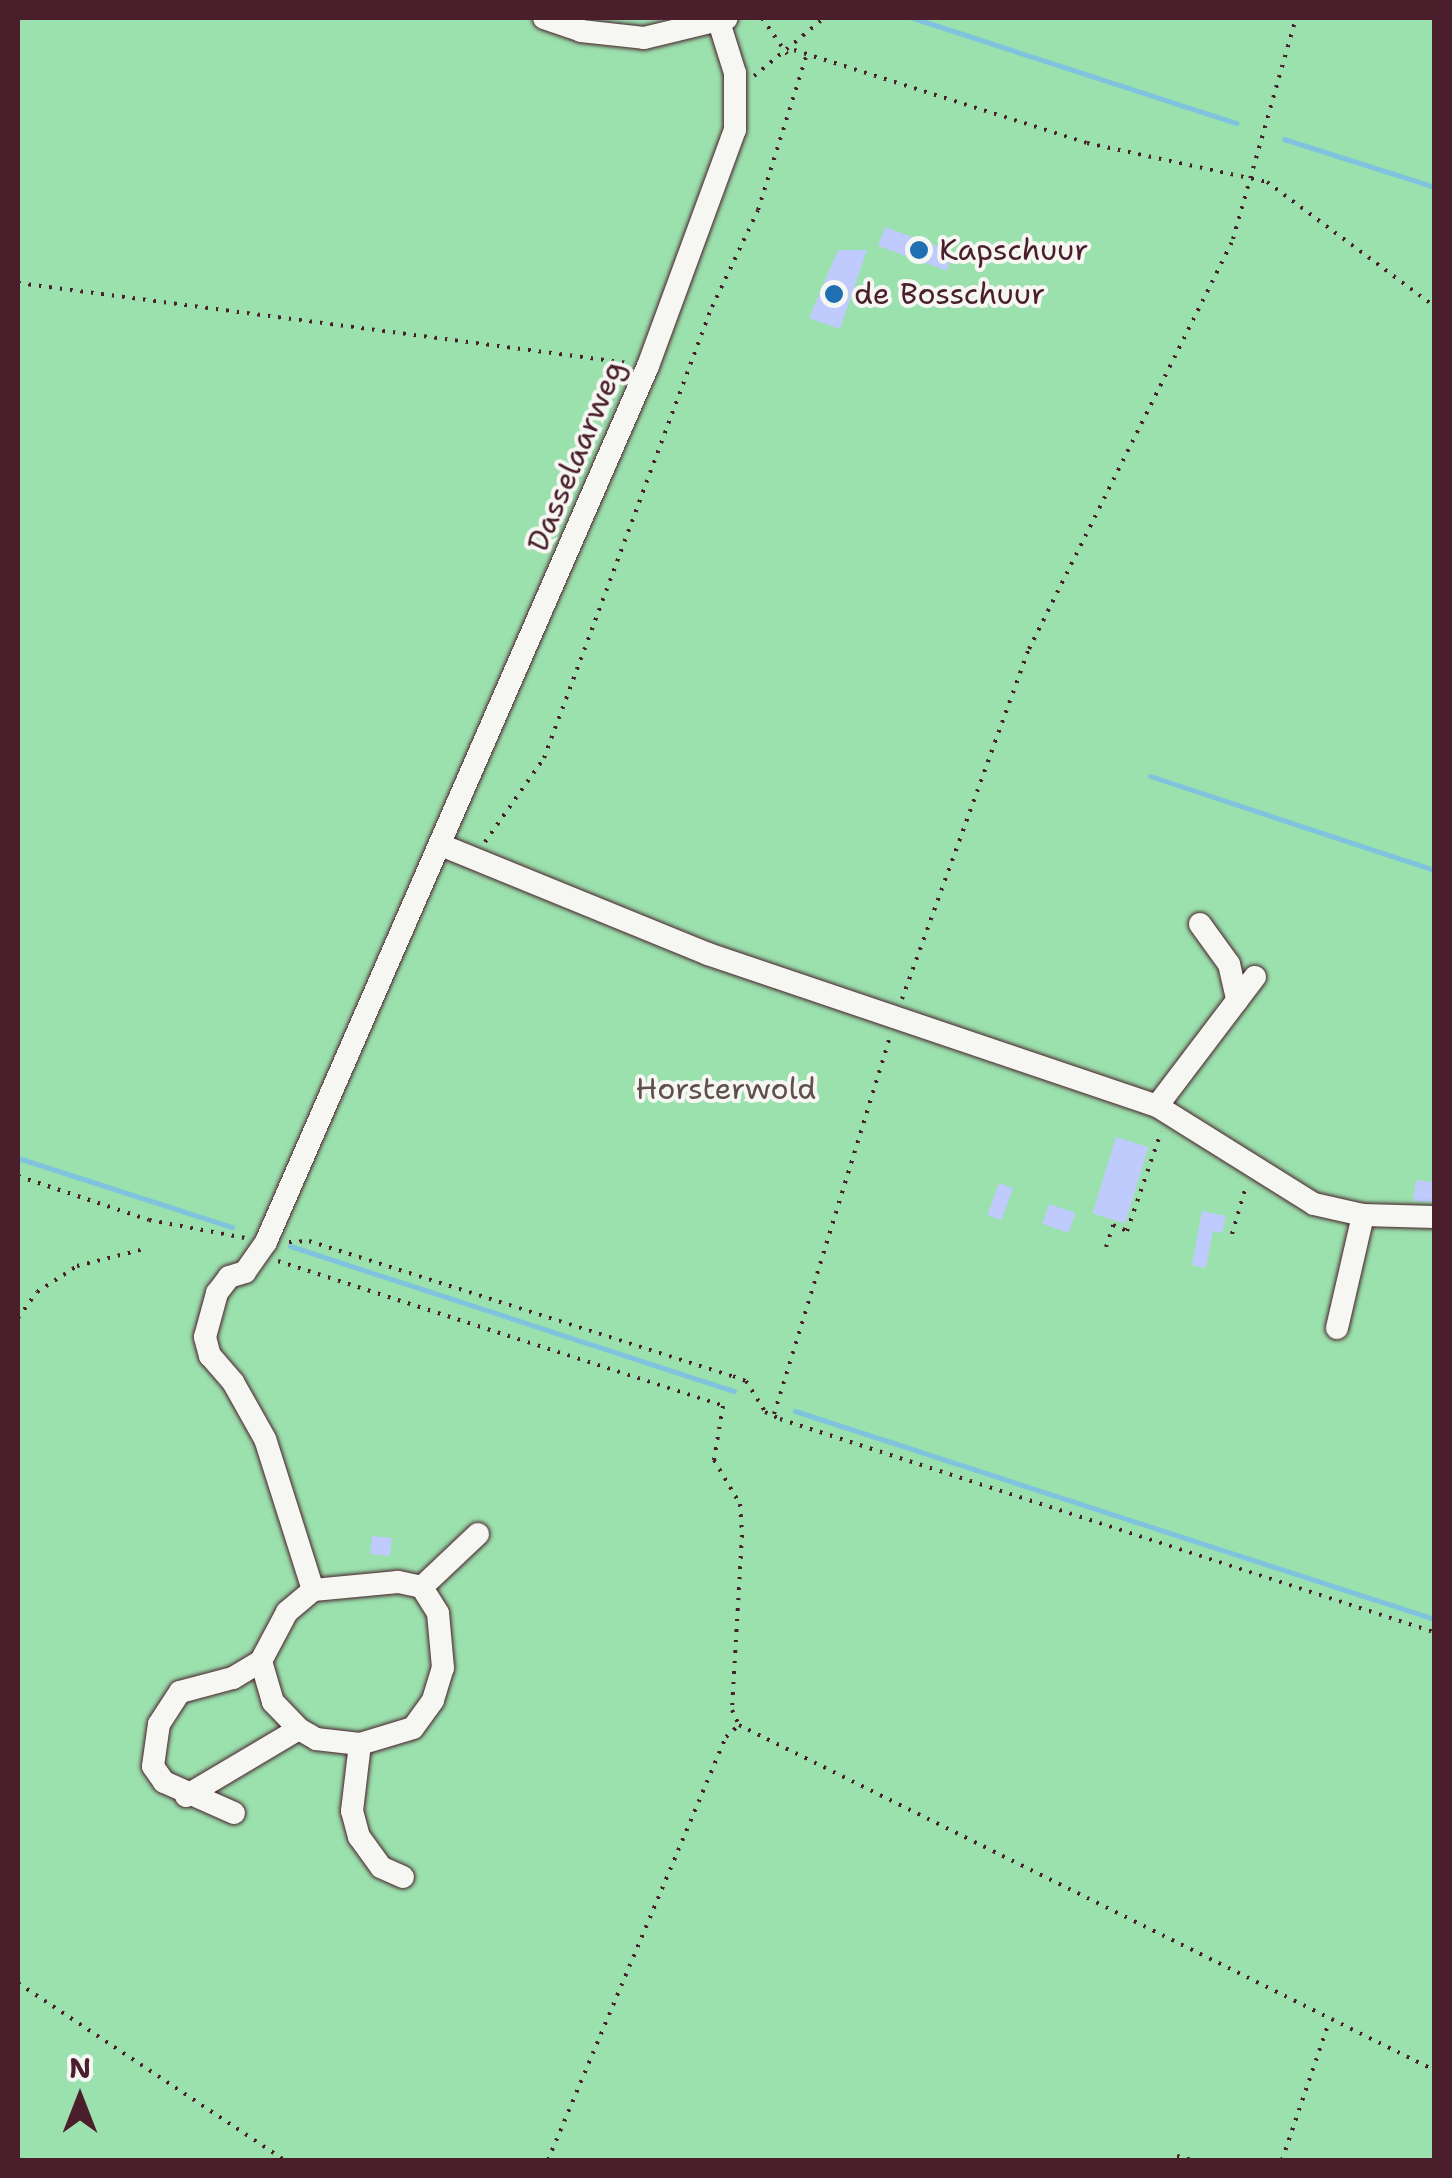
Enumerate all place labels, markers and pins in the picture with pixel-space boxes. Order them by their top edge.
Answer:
place label: Kapschuur [939,232,1089,268]
marker: Kapschuur [908,239,930,261]
place label: de Bosschuur [854,276,1045,312]
marker: de Bosschuur [823,283,845,305]

